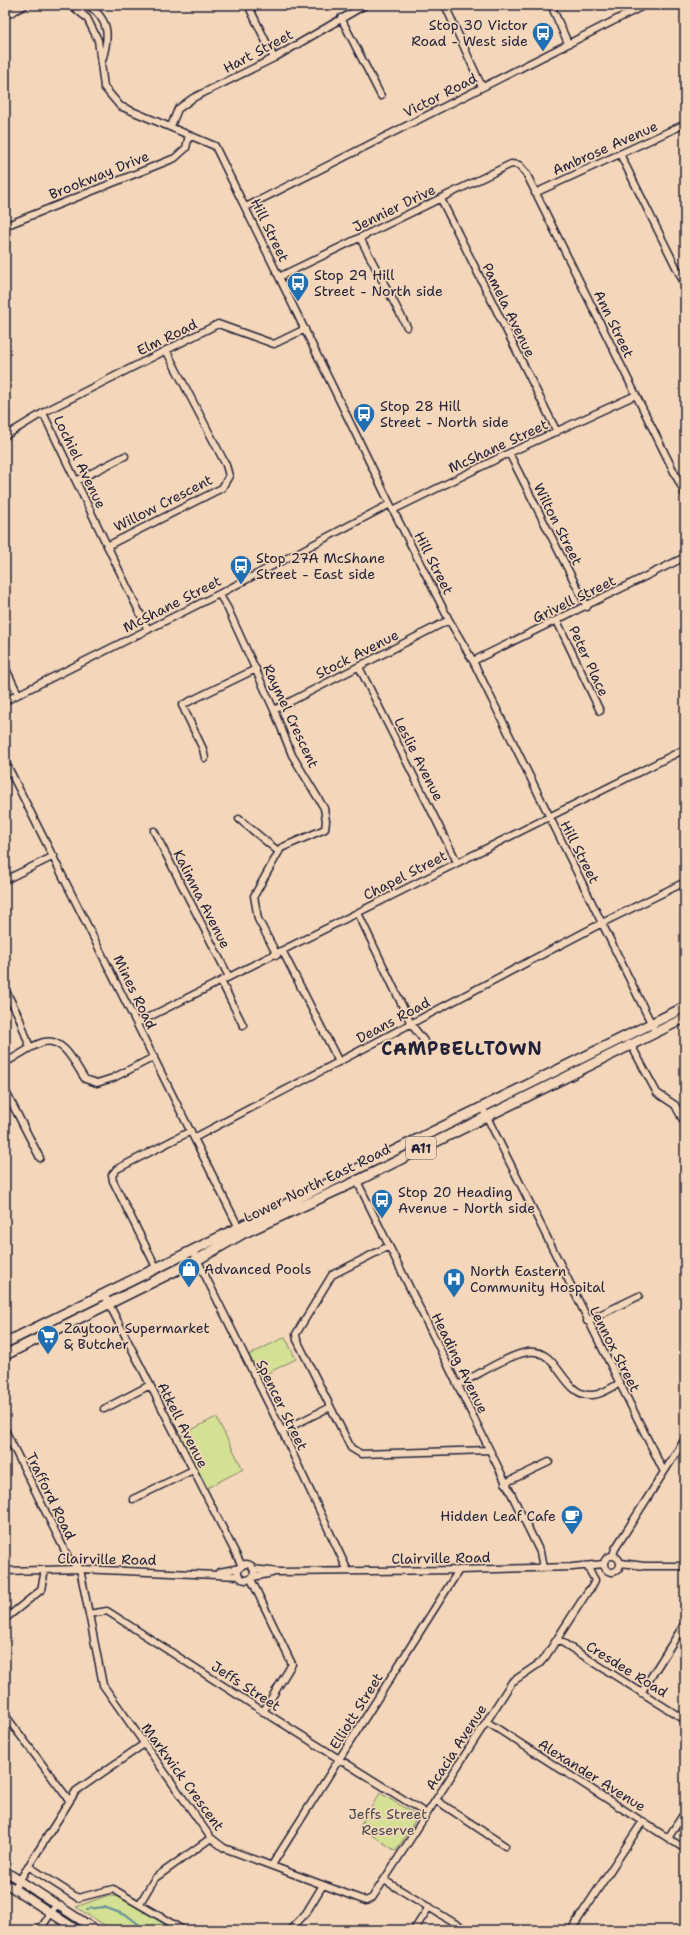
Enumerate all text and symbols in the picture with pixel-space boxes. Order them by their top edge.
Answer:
place label: Stop 30 Victor Road - West side [411,16,528,50]
bus stop icon: Stop 30 Victor Road - West side [530,20,556,53]
street label: Hart Street [220,25,296,77]
street label: Victor Road [400,69,480,121]
street label: Ambrose Avenue [550,117,660,179]
street label: Brookway Drive [46,147,152,203]
street label: Jennier Drive [350,180,439,236]
street label: Hill Street [247,195,293,265]
street label: Pamela Avenue [478,260,540,360]
place label: Stop 29 Hill Street - North side [314,266,443,300]
bus stop icon: Stop 29 Hill Street - North side [285,270,311,303]
street label: Ann Street [590,287,638,361]
street label: Elm Road [134,315,200,359]
place label: Stop 28 Hill Street - North side [380,397,509,431]
bus stop icon: Stop 28 Hill Street - North side [351,401,377,434]
street label: Lochiel Avenue [50,413,110,511]
street label: McShane Street [445,415,551,477]
street label: Willow Crescent [111,470,215,536]
street label: Wilton Street [530,480,586,568]
street label: Hill Street [410,528,458,598]
place label: Stop 27A McShane Street - East side [256,549,385,583]
bus stop icon: Stop 27A McShane Street - East side [228,553,254,586]
street label: Grivell Street [530,571,618,627]
street label: McShane Street [120,572,224,636]
street label: Peter Place [565,623,613,699]
street label: Stock Avenue [312,625,402,683]
street label: Raymel Crescent [259,661,323,771]
street label: Leslie Avenue [390,714,448,804]
street label: Hill Street [556,817,604,887]
street label: Chapel Street [360,846,450,904]
street label: Kalimna Avenue [169,847,235,952]
street label: Mines Road [109,952,161,1032]
street label: Deans Road [353,993,433,1047]
district label: CAMPBELLTOWN [381,1037,543,1061]
road number: A11 [406,1137,436,1159]
street label: Lower North East Road [241,1140,393,1226]
place label: Stop 20 Heading Avenue - North side [398,1183,535,1217]
bus stop icon: Stop 20 Heading Avenue - North side [369,1187,395,1220]
shop icon: Advanced Pools [176,1256,202,1289]
place label: Advanced Pools [204,1260,311,1278]
place label: North Eastern Community Hospital [470,1262,606,1296]
hospital icon: North Eastern Community Hospital [441,1266,467,1299]
street label: Lennox Street [586,1303,644,1395]
street label: Heading Avenue [428,1310,492,1417]
place label: Zaytoon Supermarket & Butcher [64,1319,210,1353]
supermarket icon: Zaytoon Supermarket & Butcher [35,1323,61,1356]
street label: Spencer Street [252,1357,312,1453]
street label: Atkell Avenue [154,1379,212,1471]
street label: Trafford Road [22,1449,80,1543]
cafe icon: Hidden Leaf Cafe [559,1503,585,1536]
place label: Hidden Leaf Cafe [440,1507,556,1525]
street label: Clairville Road [391,1548,491,1568]
street label: Clairville Road [57,1549,157,1569]
street label: Cresdee Road [583,1637,671,1701]
street label: Jeffs Street [208,1657,284,1715]
street label: Elliott Street [325,1669,387,1753]
street label: Acacia Avenue [422,1701,491,1793]
street label: Markwick Crescent [138,1720,228,1834]
street label: Alexander Avenue [535,1735,649,1815]
park label: Jeffs Street Reserve [349,1805,427,1839]

